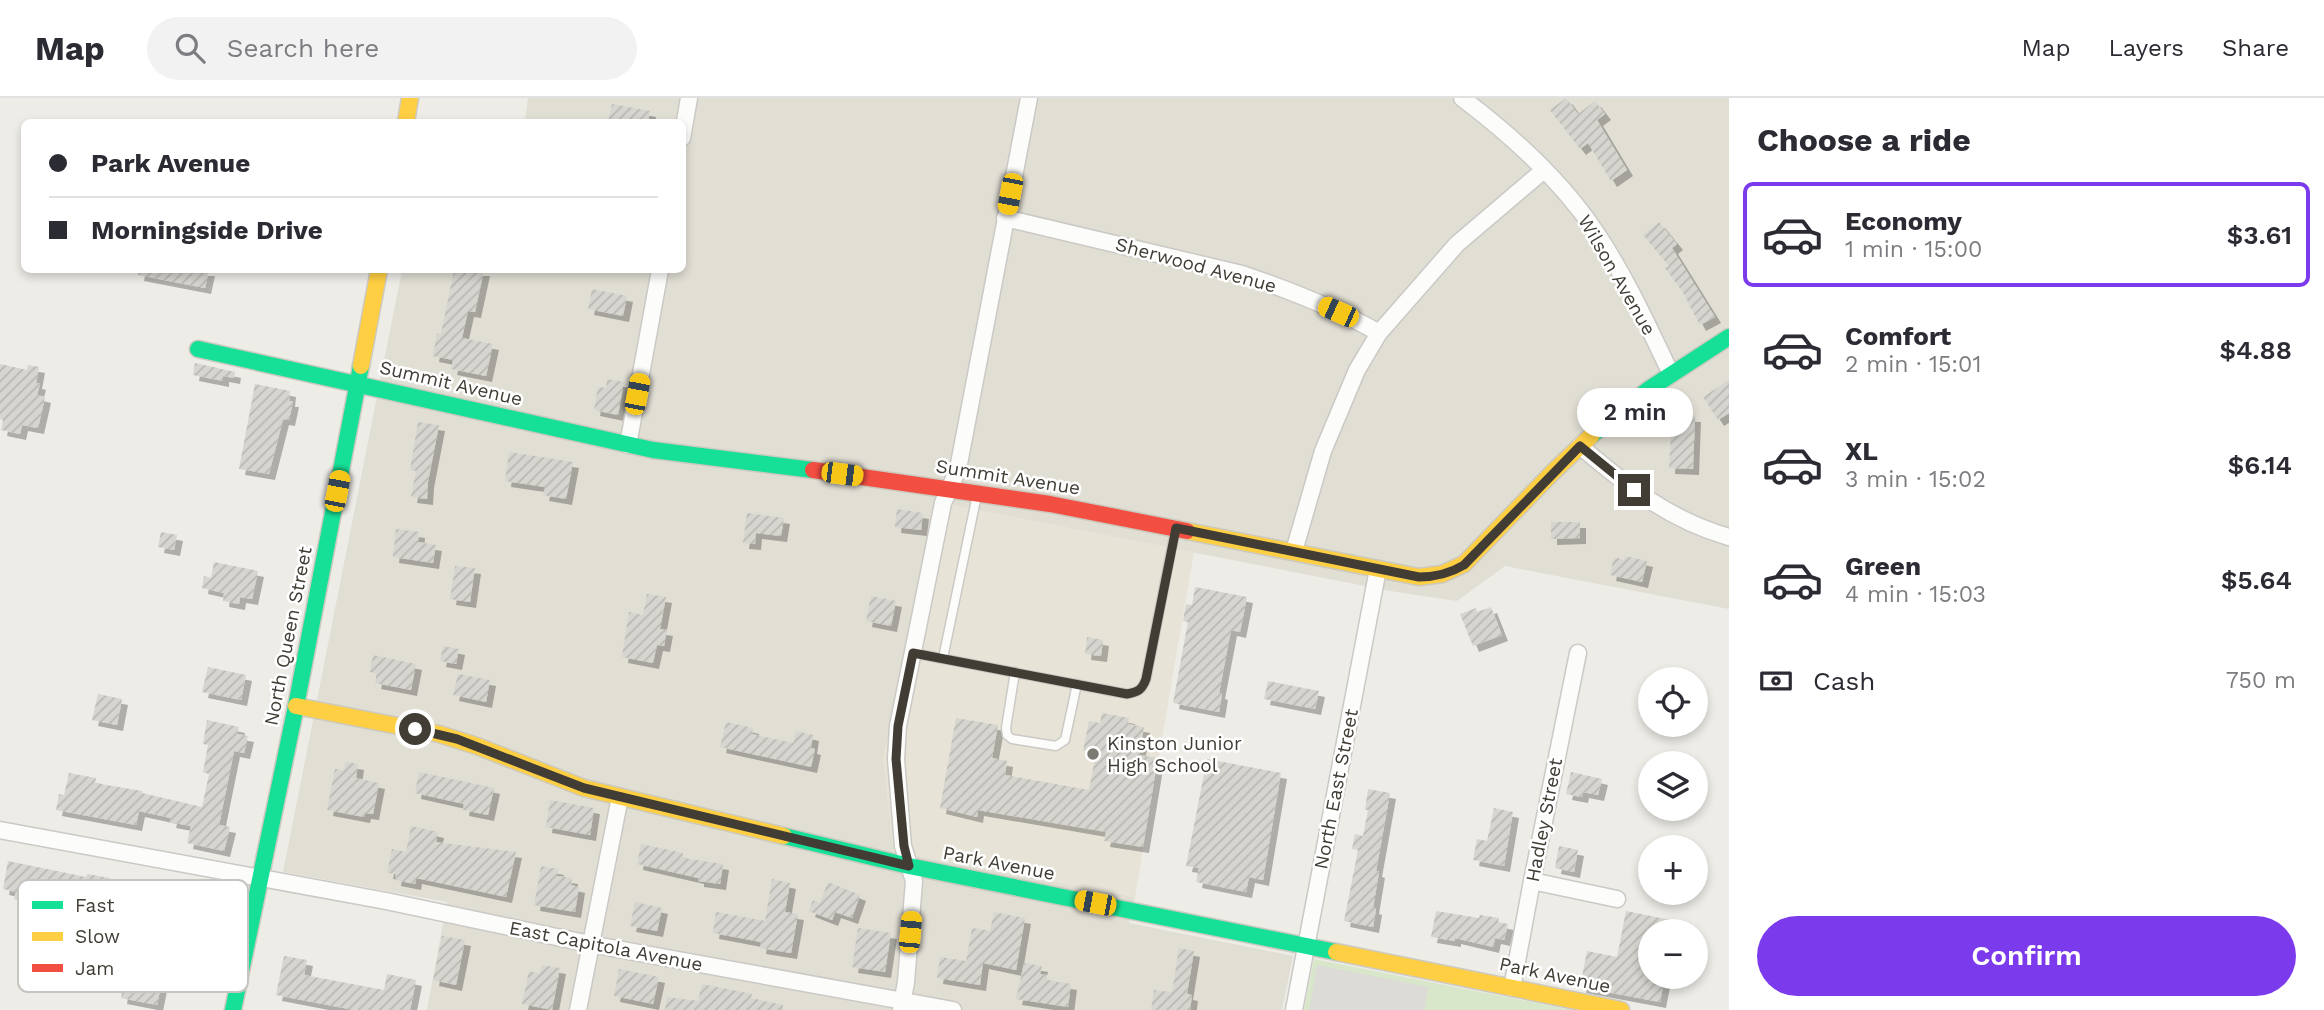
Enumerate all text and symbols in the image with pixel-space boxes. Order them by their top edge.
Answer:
search box [147,17,637,80]
text: Map [35,29,105,68]
icon: search [171,29,209,67]
text: Search here [227,33,379,63]
text: Map [2022,34,2070,62]
text: Layers [2108,34,2184,62]
text: Share [2222,34,2289,62]
text: Choose a ride [1757,121,1971,159]
text: Park Avenue [91,148,250,178]
car [996,171,1025,217]
icon: car [1761,203,1824,266]
text: Economy [1845,206,1962,236]
street label: Wilson Avenue [1573,211,1661,339]
text: Morningside Drive [91,215,323,245]
text: $3.61 [2227,220,2292,250]
street label: Sherwood Avenue [1113,232,1279,298]
text: 1 min · 15:00 [1845,236,1982,263]
car [1315,294,1362,330]
icon: car [1761,318,1824,381]
text: Comfort [1845,321,1951,351]
text: $4.88 [2220,335,2292,365]
text: 2 min · 15:01 [1845,351,1981,378]
street label: Summit Avenue [377,355,525,411]
car [623,371,652,417]
callout: 2 min [1576,388,1692,438]
text: 2 min [1603,399,1667,426]
icon: car [1761,433,1824,496]
text: XL [1845,436,1878,466]
text: $6.14 [2228,450,2292,480]
street label: Summit Avenue [934,454,1082,500]
car [820,461,865,487]
text: 3 min · 15:02 [1845,466,1986,493]
car [323,468,352,514]
route end [1618,474,1650,506]
street label: North Queen Street [259,545,317,727]
icon: car [1761,548,1824,611]
text: Green [1845,551,1921,581]
text: $5.64 [2221,565,2292,595]
text: 4 min · 15:03 [1845,581,1986,608]
icon: cash [1757,662,1795,700]
text: Cash [1813,666,1875,696]
map controls [1638,667,1708,989]
button: locate [1638,667,1708,737]
text: 750 m [2226,667,2296,694]
street label: North East Street [1309,707,1363,871]
route start [399,713,431,745]
place label: Kinston Junior High School [1107,732,1242,777]
marker: Kinston Junior High School [1085,746,1101,762]
button: layers [1638,751,1708,821]
street label: Hadley Street [1521,756,1567,884]
button: + [1638,835,1708,905]
street label: Park Avenue [941,841,1057,885]
legend [18,880,248,992]
car [1073,889,1118,917]
text: Fast [75,894,114,917]
car [898,910,923,954]
street label: East Capitola Avenue [507,916,705,976]
button: Confirm [1757,916,2296,996]
button: − [1638,919,1708,989]
text: Slow [75,925,120,948]
street label: Park Avenue [1497,952,1613,998]
text: Jam [75,957,114,980]

